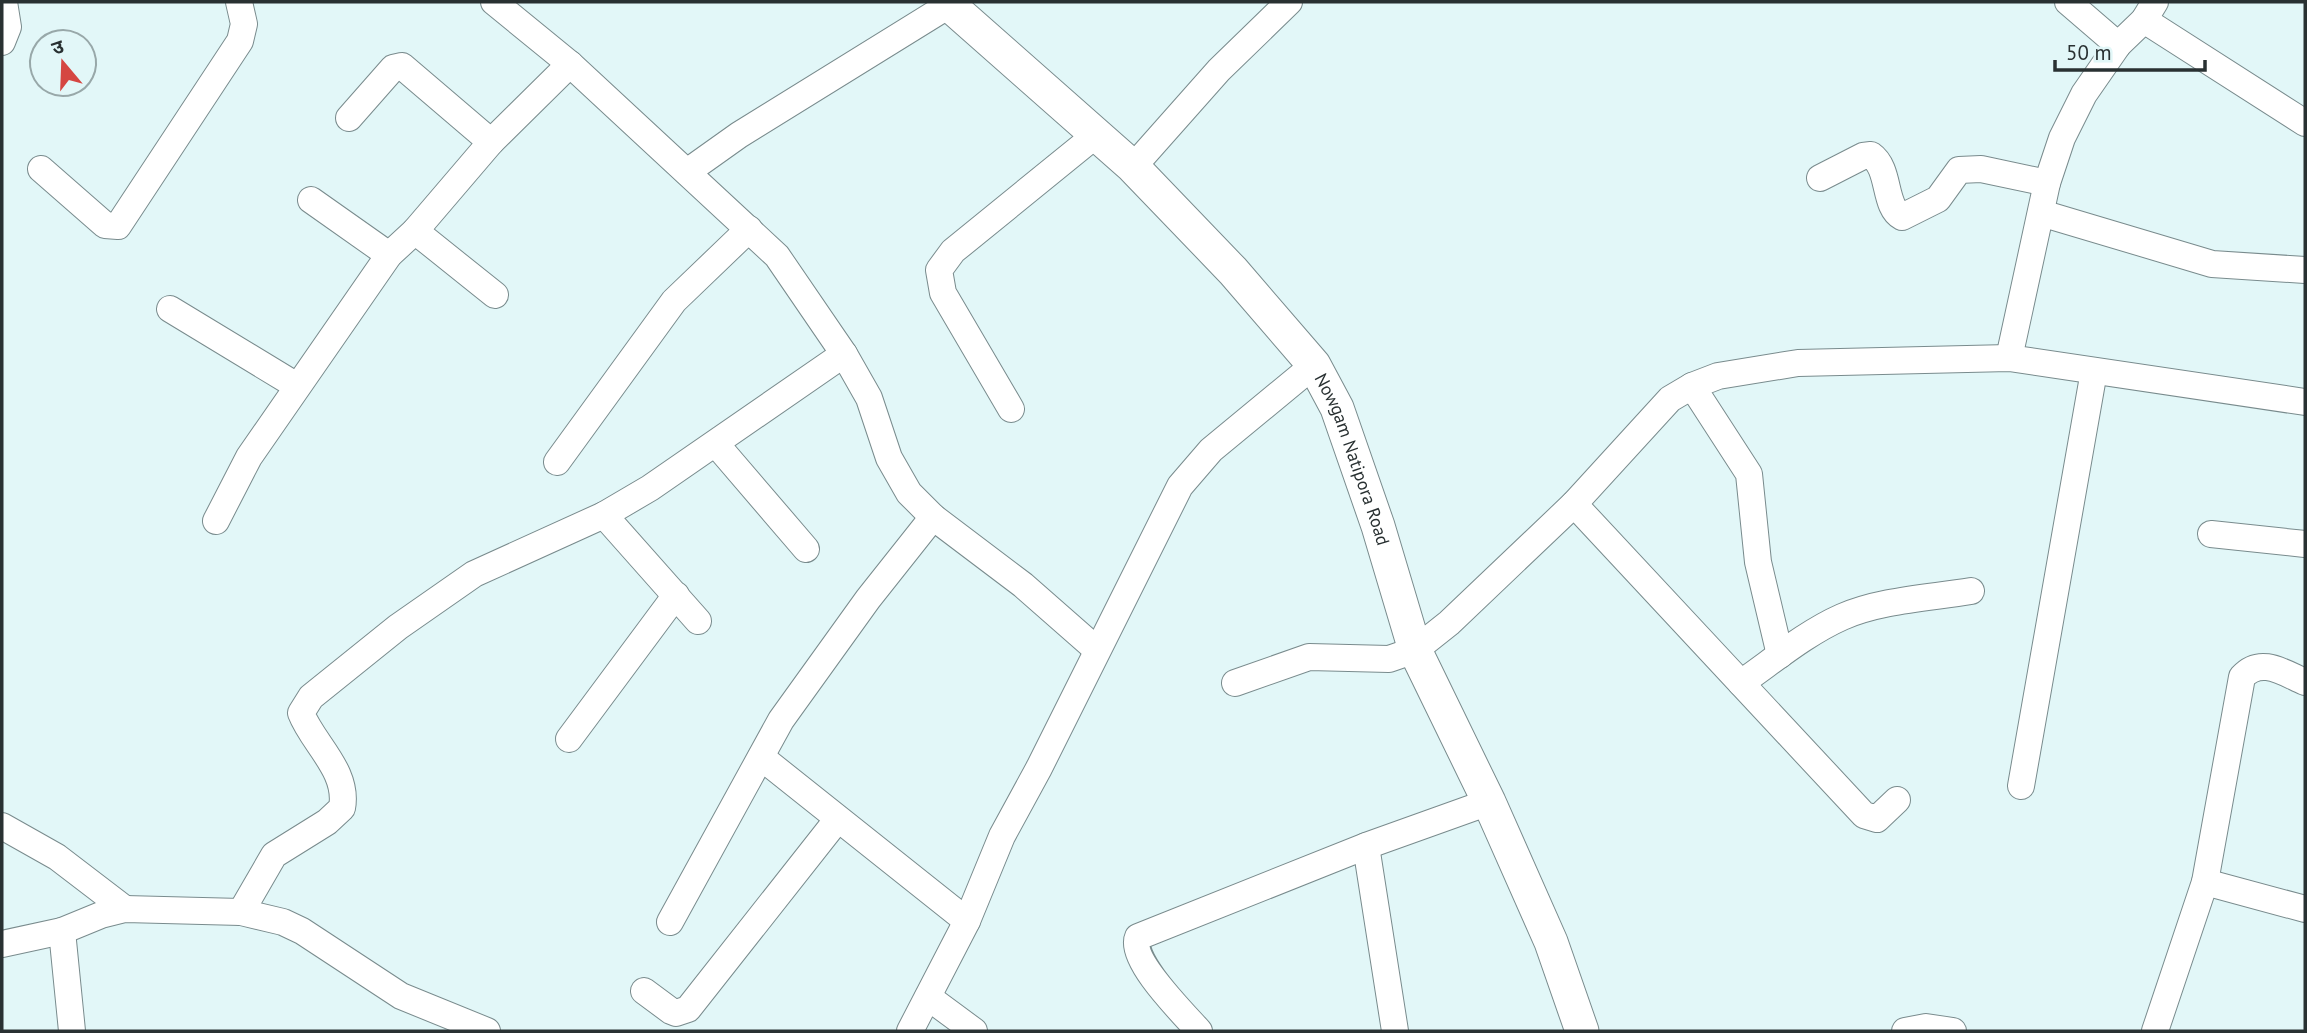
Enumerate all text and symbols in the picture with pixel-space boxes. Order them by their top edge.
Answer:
north arrow [28,28,98,98]
scale bar [2055,28,2206,72]
text: उ [48,33,67,60]
text: 50 m [2066,39,2112,66]
street label: Nowgam Natipora Road [1310,369,1395,548]

